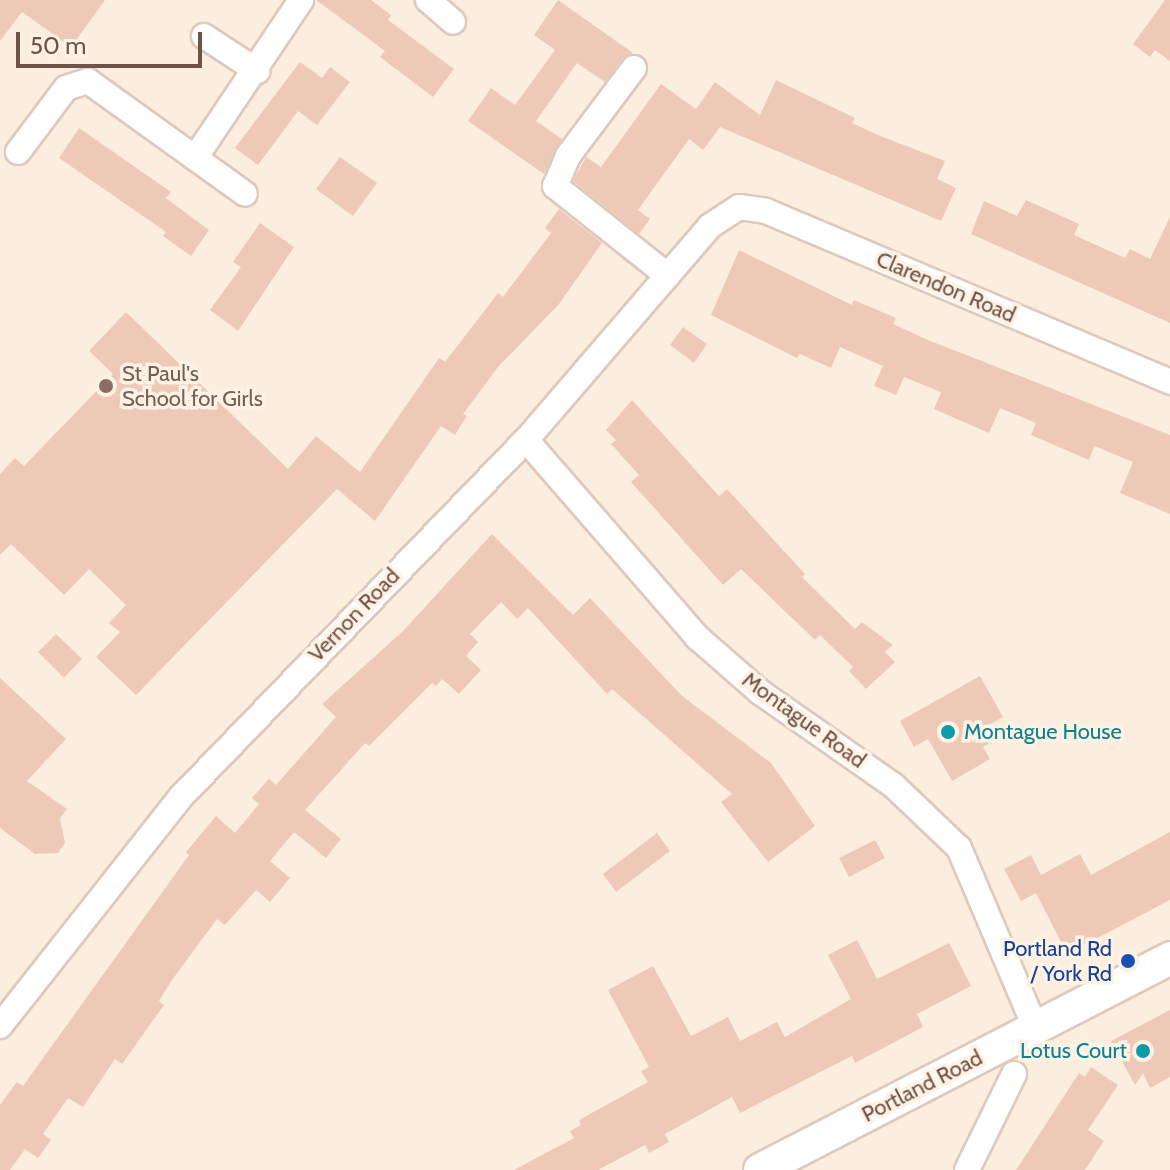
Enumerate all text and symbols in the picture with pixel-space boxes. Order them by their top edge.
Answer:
scale bar [20,16,206,66]
text: 50 m [30,31,86,60]
street label: Clarendon Road [872,246,1020,328]
place label: St Paul's School for Girls [122,360,263,412]
marker: St Paul's School for Girls [97,377,115,395]
street label: Vernon Road [303,563,405,667]
street label: Montague Road [737,666,871,774]
place label: Montague House [964,719,1122,745]
marker: Montague House [939,723,957,741]
place label: Portland Rd / York Rd [1003,935,1112,986]
marker: Portland Rd / York Rd [1119,952,1137,970]
place label: Lotus Court [1020,1038,1127,1064]
marker: Lotus Court [1134,1042,1152,1060]
street label: Portland Road [857,1044,987,1128]

